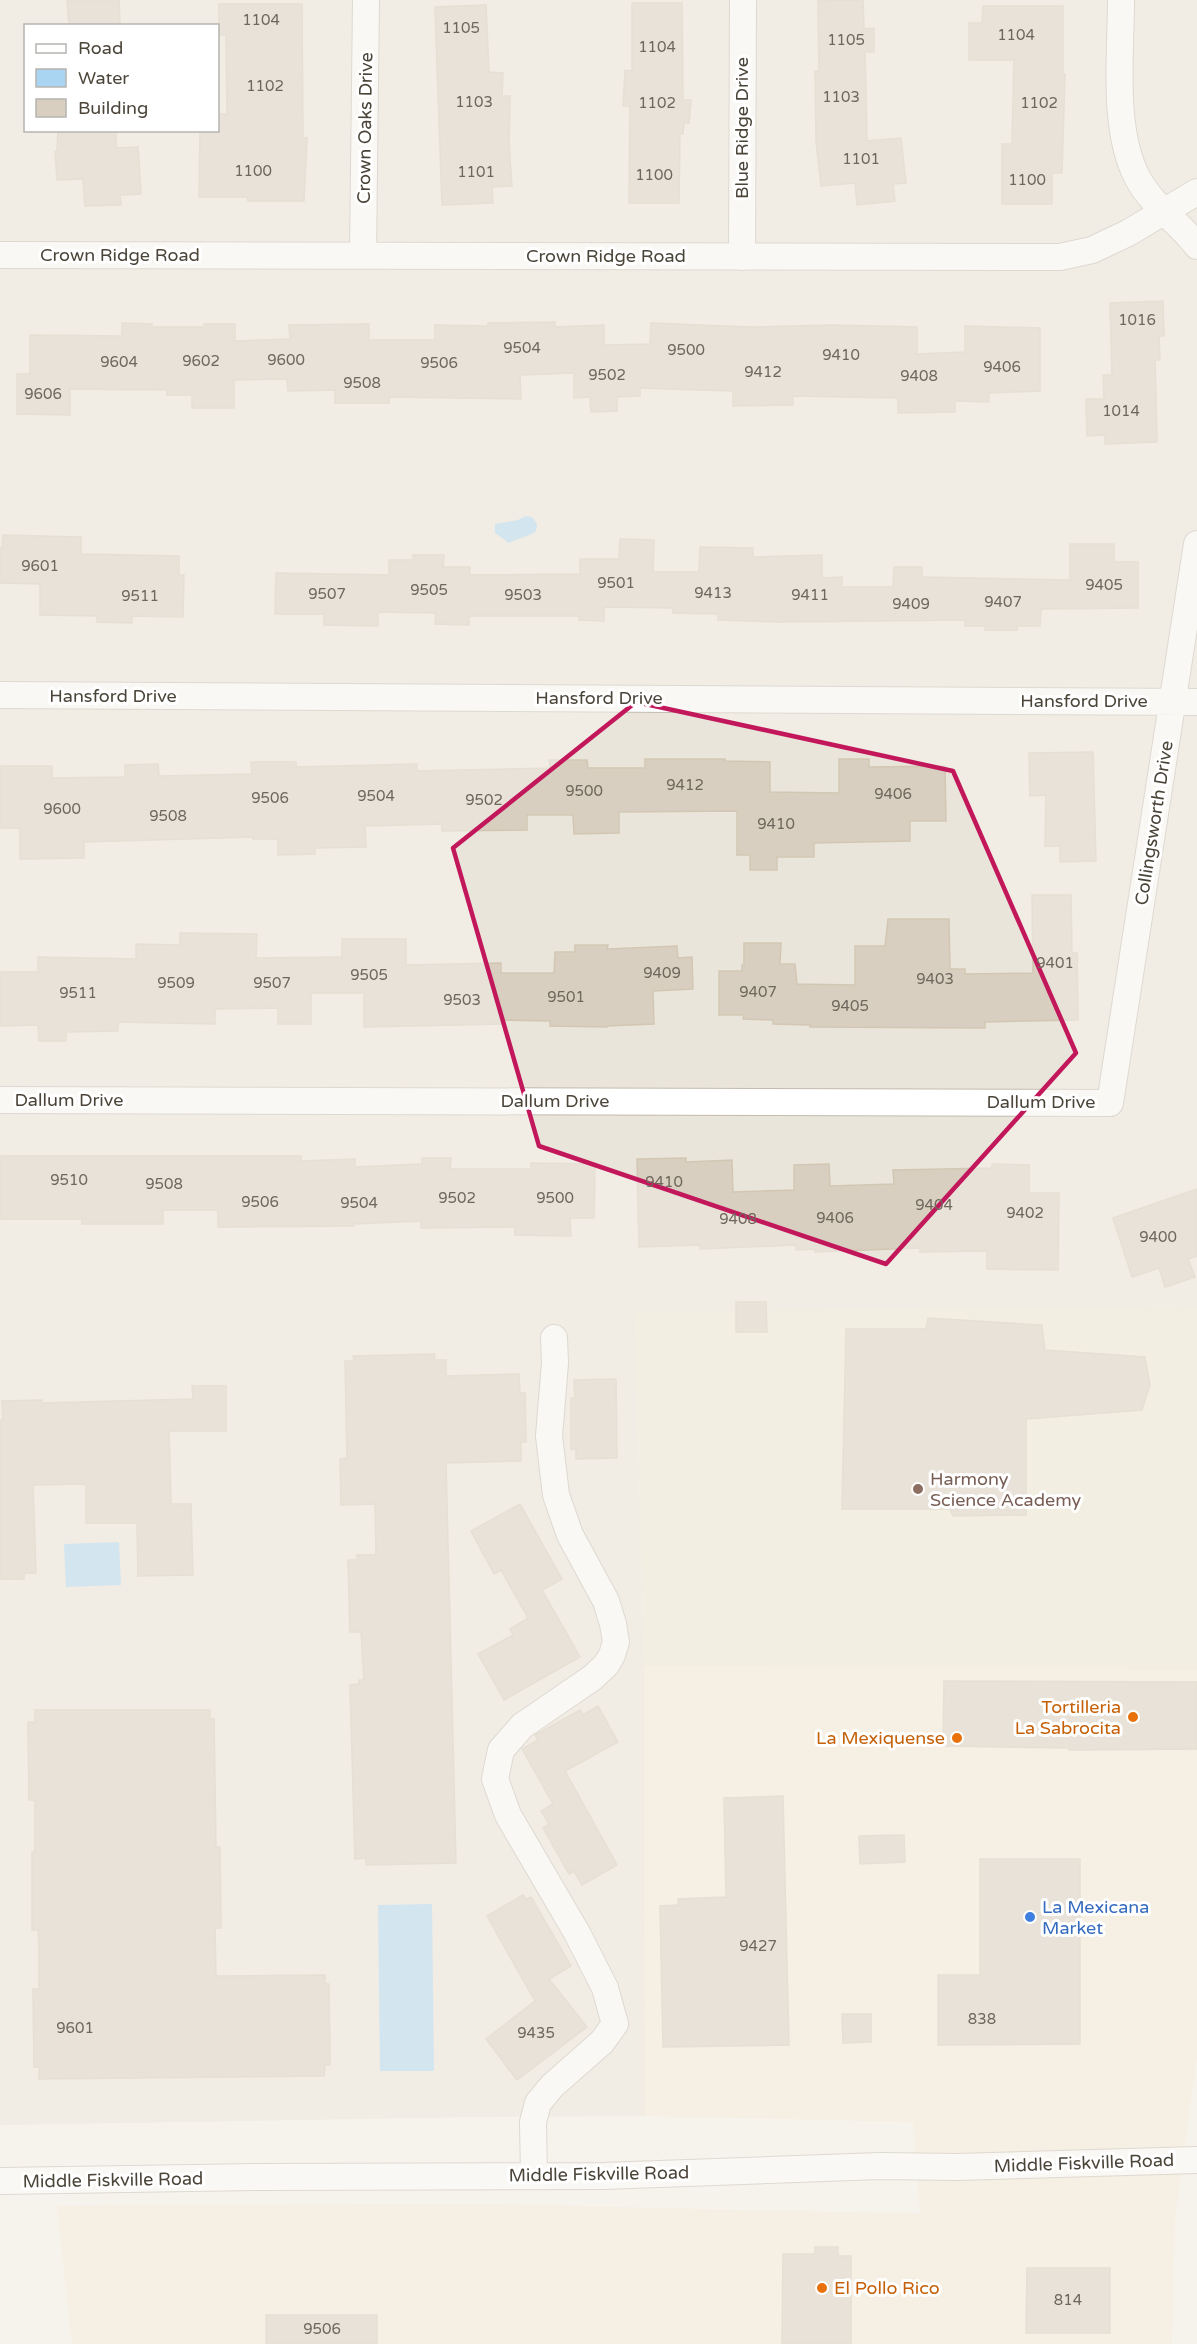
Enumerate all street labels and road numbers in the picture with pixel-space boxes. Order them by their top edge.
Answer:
street label: Crown Oaks Drive [353,52,377,204]
street label: Blue Ridge Drive [731,57,753,199]
street label: Crown Ridge Road [40,244,200,266]
street label: Crown Ridge Road [526,245,686,267]
street label: Hansford Drive [49,685,177,707]
street label: Hansford Drive [535,687,663,709]
street label: Hansford Drive [1020,690,1148,712]
street label: Collingsworth Drive [1130,739,1178,907]
street label: Dallum Drive [15,1089,123,1111]
street label: Dallum Drive [501,1090,609,1112]
street label: Dallum Drive [987,1091,1095,1113]
street label: Middle Fiskville Road [993,2149,1175,2177]
street label: Middle Fiskville Road [509,2161,689,2187]
street label: Middle Fiskville Road [23,2167,203,2193]

